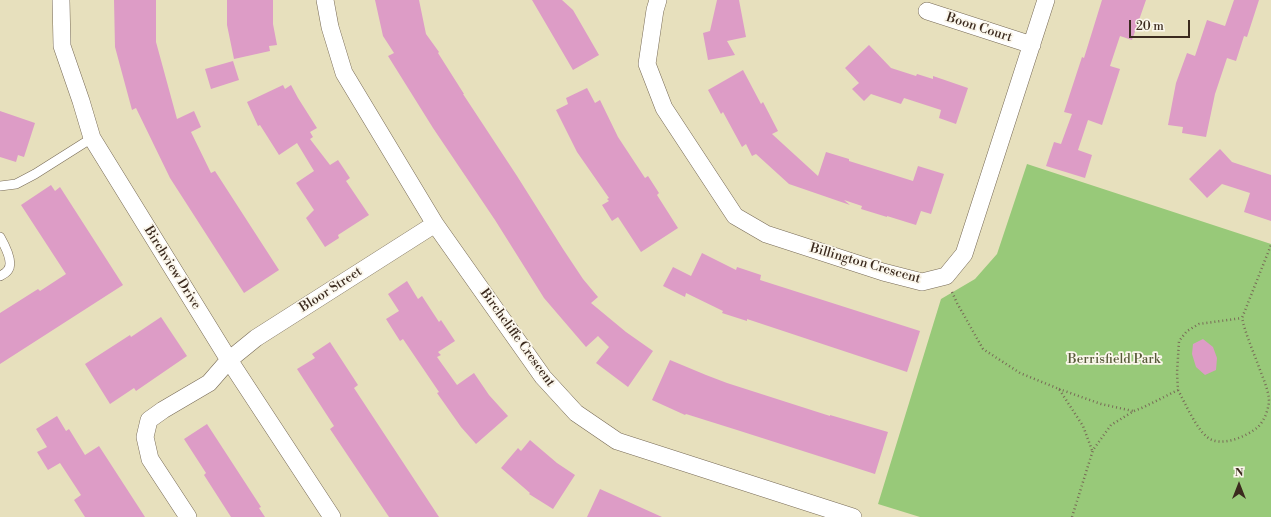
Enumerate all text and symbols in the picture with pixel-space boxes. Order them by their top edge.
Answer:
street label: Boon Court [944,10,1014,46]
scale bar [1131,12,1192,38]
text: 20 m [1136,19,1164,34]
street label: Birchview Drive [140,224,204,312]
street label: Billington Crescent [808,241,922,287]
street label: Bloor Street [297,264,365,316]
street label: Birchcliffe Crescent [476,286,558,390]
park label: Berrisfield Park [1068,352,1160,368]
north arrow [1219,465,1259,505]
text: N [1235,466,1243,480]

